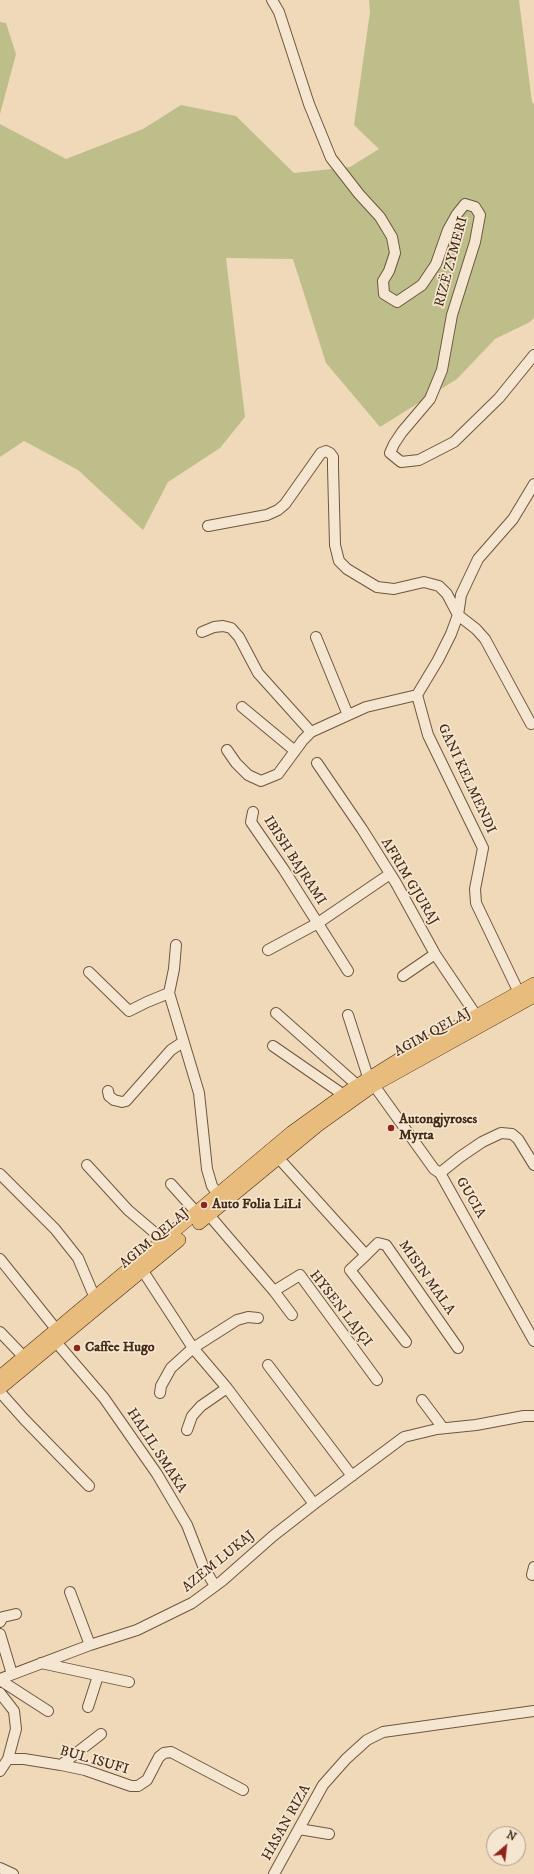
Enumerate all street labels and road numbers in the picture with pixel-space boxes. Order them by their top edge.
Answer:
street label: RIZË ZYMERI [432,215,472,309]
street label: GANI KELMENDI [433,722,499,836]
street label: IBISH BAJRAMI [259,813,329,909]
street label: AFRIM GJURAJ [376,836,442,928]
street label: AGIM QELAJ [392,1005,474,1061]
street label: GUCIA [452,1175,488,1221]
street label: AGIM QELAJ [117,1205,193,1273]
street label: MISIN MALA [394,1238,458,1318]
street label: HYSEN LAJÇI [305,1268,375,1350]
street label: HALIL SMAKA [122,1406,190,1496]
street label: AZEM LUKAJ [179,1528,259,1596]
street label: BUL ISUFI [58,1743,130,1779]
street label: HASAN RIZA [259,1782,315,1864]

